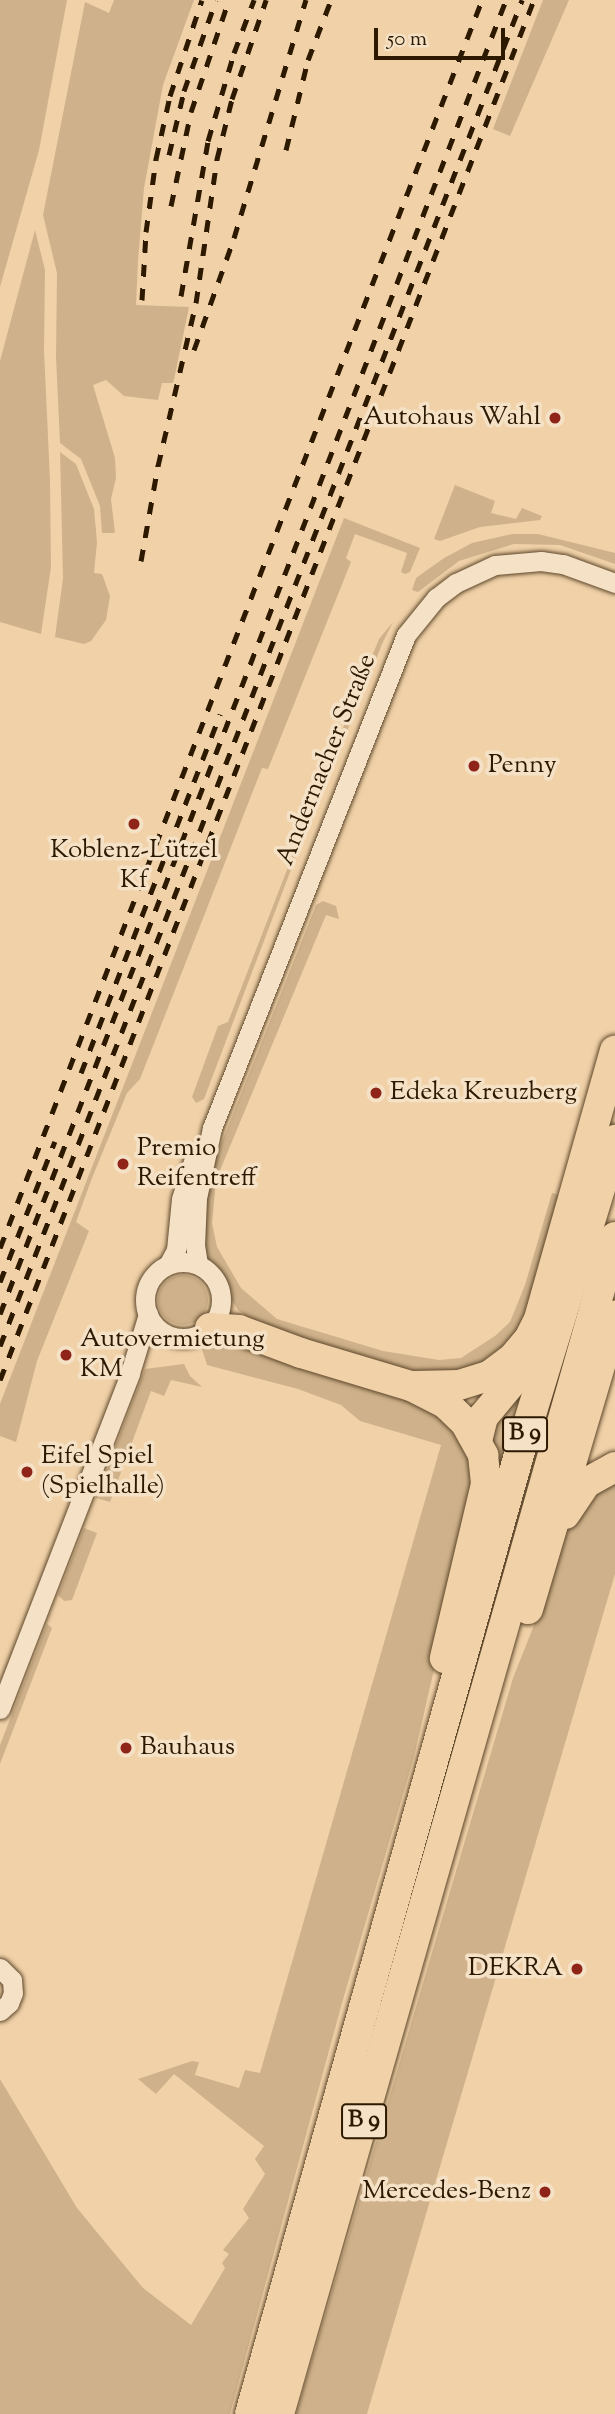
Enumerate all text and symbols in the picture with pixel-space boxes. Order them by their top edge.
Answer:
scale bar [377,14,508,58]
text: 50 m [387,25,427,55]
place label: Autohaus Wahl [363,402,541,434]
marker: Autohaus Wahl [547,410,563,426]
street label: Andernacher Straße [270,650,384,870]
place label: Penny [488,750,557,782]
marker: Penny [466,758,482,774]
marker: Koblenz-Lützel Kf [126,816,142,832]
place label: Koblenz-Lützel Kf [50,835,218,896]
place label: Edeka Kreuzberg [390,1077,577,1109]
marker: Edeka Kreuzberg [368,1085,384,1101]
place label: Premio Reifentreff [137,1133,257,1194]
marker: Premio Reifentreff [115,1156,131,1172]
place label: Autovermietung KM [80,1324,265,1386]
marker: Autovermietung KM [58,1347,74,1363]
road number: B 9 [500,1414,550,1454]
place label: Eifel Spiel (Spielhalle) [41,1441,165,1502]
marker: Eifel Spiel (Spielhalle) [19,1464,35,1480]
place label: Bauhaus [140,1732,235,1764]
marker: Bauhaus [118,1740,134,1756]
place label: DEKRA [468,1953,563,1985]
marker: DEKRA [569,1961,585,1977]
road number: B 9 [340,2100,388,2142]
place label: Mercedes-Benz [362,2176,531,2208]
marker: Mercedes-Benz [537,2184,553,2200]

